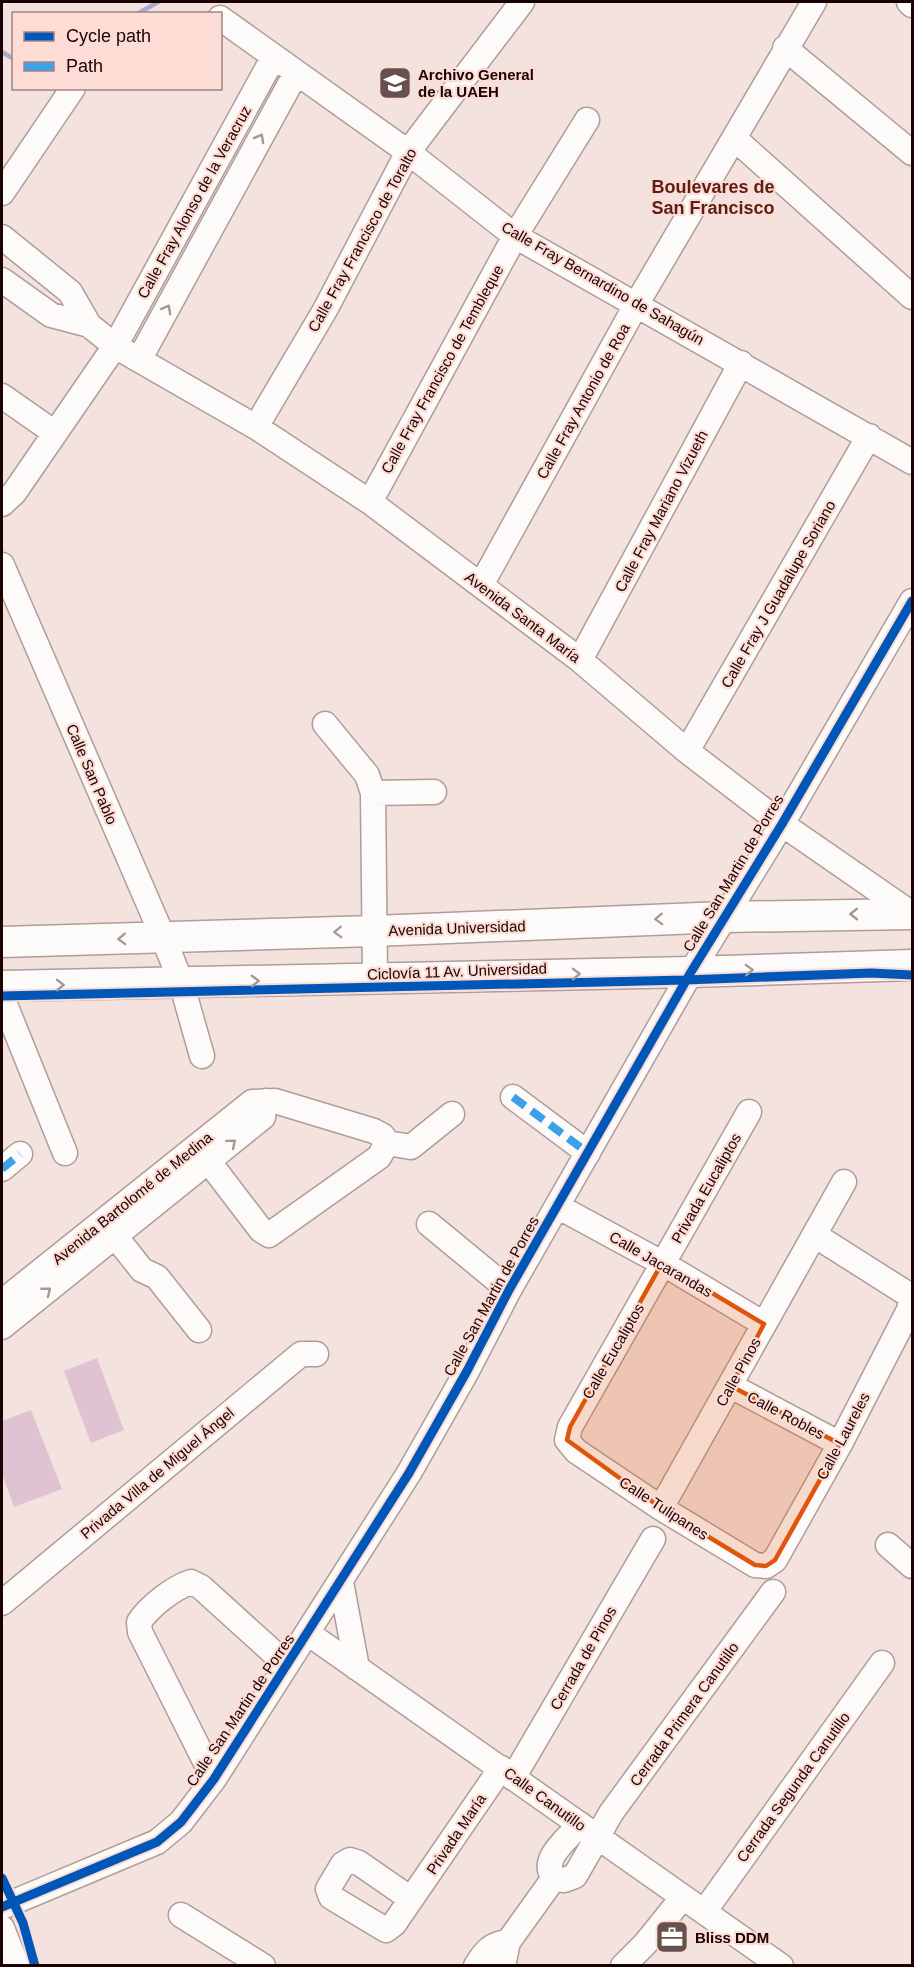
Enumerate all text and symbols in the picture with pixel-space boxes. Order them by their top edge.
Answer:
legend [12,12,222,90]
text: Cycle path [66,26,151,46]
text: Path [66,56,103,76]
school or university icon: Archivo General de la UAEH [377,65,413,101]
place label: Archivo General de la UAEH [418,66,534,100]
street label: Calle Fray Alonso de la Veracruz [134,103,254,301]
one-way arrow [253,134,264,144]
street label: Calle Fray Francisco de Toralto [304,145,420,335]
district label: Boulevares de San Francisco [651,177,775,218]
street label: Calle Fray Bernardino de Sahagún [499,218,707,348]
street label: Calle Fray Francisco de Tembleque [377,262,507,476]
one-way arrow [160,305,171,315]
street label: Calle Fray Antonio de Roa [533,320,633,482]
street label: Calle Fray Mariano Vizueth [611,427,711,595]
street label: Calle Fray J Guadalupe Soriano [717,497,839,691]
street label: Avenida Santa María [462,568,584,666]
street label: Calle San Pablo [63,721,121,827]
street label: Calle San Martin de Porres [679,791,787,955]
one-way arrow [850,908,859,920]
one-way arrow [655,913,664,926]
street label: Avenida Universidad [388,917,526,939]
one-way arrow [334,926,343,939]
one-way arrow [118,932,127,945]
street label: Ciclovía 11 Av. Universidad [367,959,547,983]
one-way arrow [744,963,753,976]
one-way arrow [571,968,580,981]
one-way arrow [250,974,259,987]
one-way arrow [55,978,64,991]
street label: Avenida Bartolomé de Medina [49,1128,216,1268]
street label: Privada Eucaliptos [668,1130,744,1246]
one-way arrow [225,1139,236,1150]
street label: Calle San Martin de Porres [440,1213,542,1379]
street label: Calle Jacarandas [607,1228,715,1300]
one-way arrow [40,1287,51,1298]
street label: Calle Eucaliptos [579,1300,647,1402]
street label: Calle Pinos [712,1335,764,1409]
street label: Calle Robles [744,1388,828,1442]
street label: Calle Laureles [813,1390,873,1482]
street label: Privada Villa de Miguel Ángel [77,1404,237,1542]
street label: Calle Tulipanes [616,1473,712,1543]
street label: Cerrada de Pinos [546,1603,620,1713]
street label: Calle San Martin de Porres [183,1631,297,1789]
street label: Cerrada Primera Canutillo [626,1639,742,1789]
street label: Cerrada Segunda Canutillo [733,1709,853,1865]
street label: Calle Canutillo [501,1764,589,1834]
street label: Privada María [423,1790,490,1877]
office icon: Bliss DDM [654,1919,690,1955]
place label: Bliss DDM [695,1929,769,1946]

